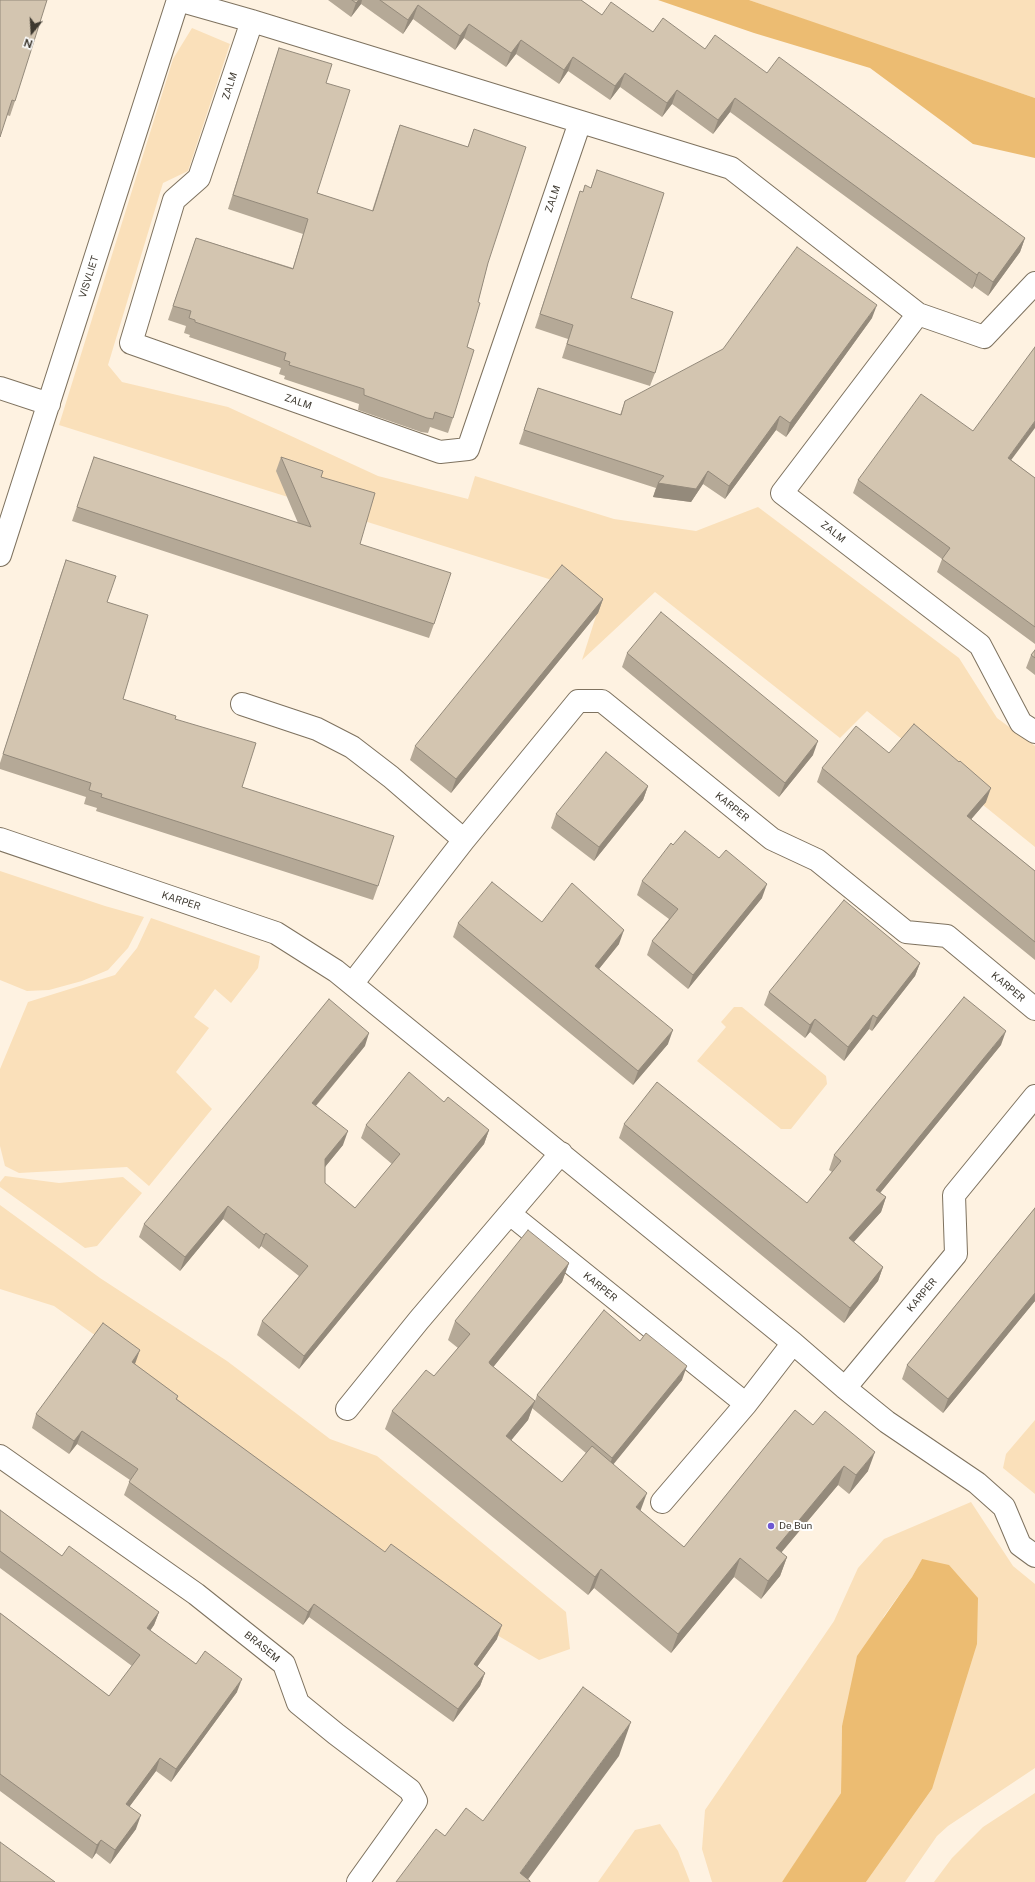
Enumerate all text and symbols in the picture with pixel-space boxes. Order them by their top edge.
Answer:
north arrow [12,12,52,52]
text: N [22,36,34,50]
street label: ZALM [220,71,240,101]
street label: ZALM [543,184,563,214]
street label: VISVLIET [77,254,101,300]
street label: ZALM [283,392,313,412]
street label: ZALM [818,519,848,545]
street label: KARPER [713,790,751,824]
street label: KARPER [160,889,202,913]
street label: KARPER [989,969,1027,1005]
street label: KARPER [581,1270,619,1304]
street label: KARPER [904,1276,940,1314]
place label: De Bun [779,1520,812,1532]
marker: De Bun [766,1521,776,1531]
street label: BRASEM [242,1629,282,1665]

